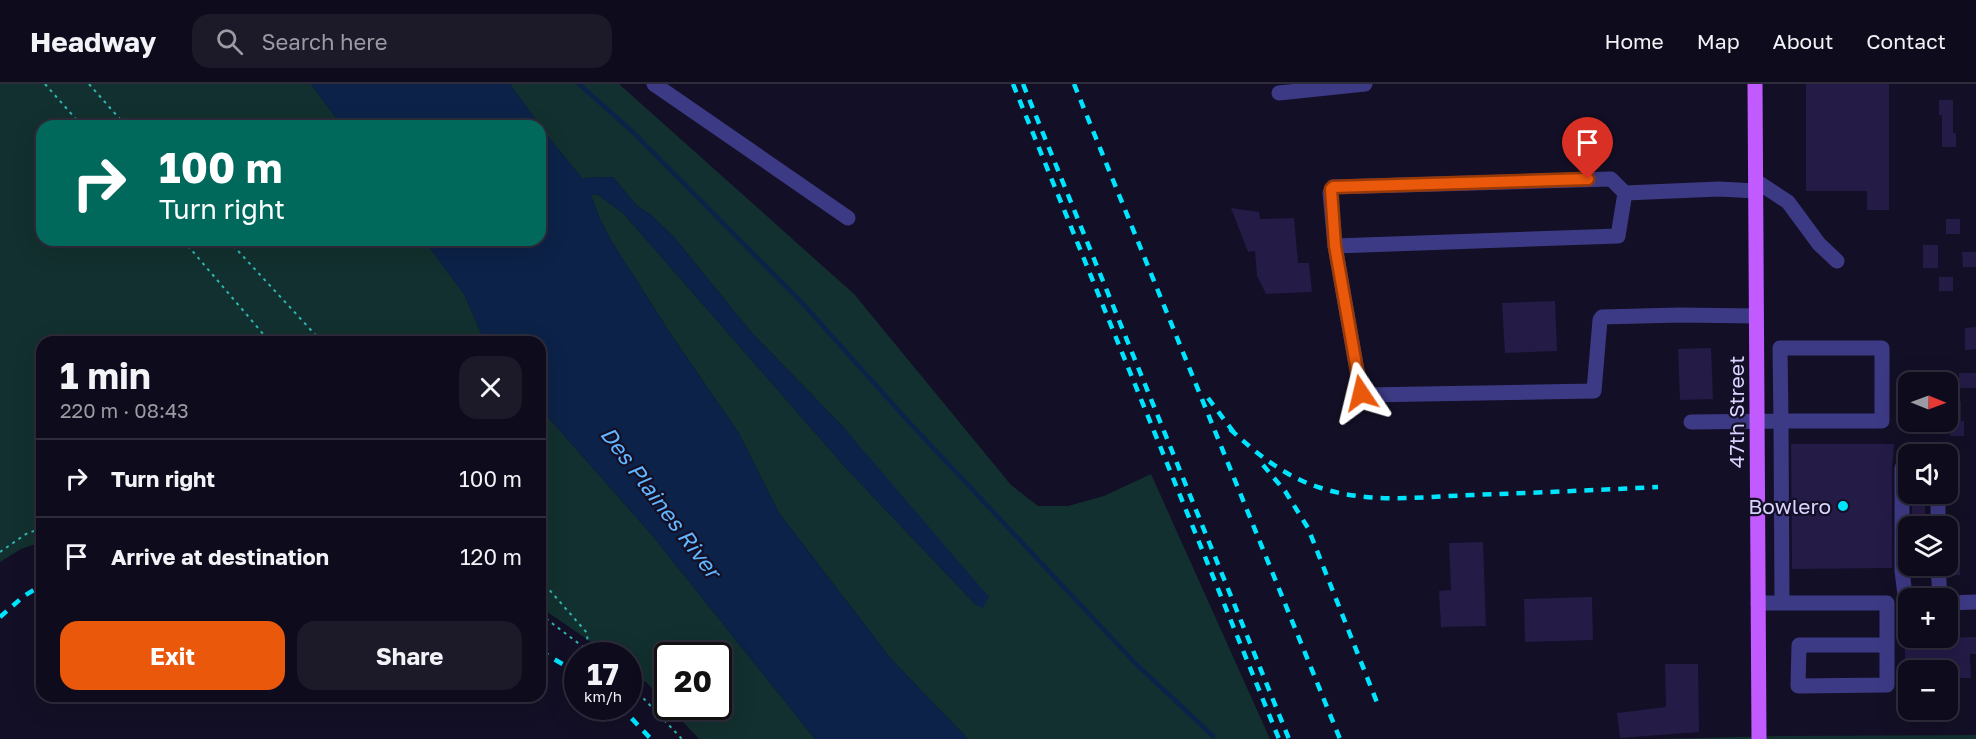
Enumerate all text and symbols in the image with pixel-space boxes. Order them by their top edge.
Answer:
search box [192,14,612,68]
text: Headway [30,25,156,58]
icon: search [213,25,246,58]
text: Search here [261,28,387,55]
text: Home [1604,28,1664,54]
text: Map [1697,28,1740,54]
text: About [1773,28,1833,54]
text: Contact [1866,28,1946,54]
pin [1562,117,1613,179]
icon: arrive [1571,126,1604,159]
text: 100 m [159,142,282,192]
icon: right [60,144,138,222]
text: Turn right [159,193,285,225]
text: 1 min [60,354,151,397]
button: close [459,356,522,419]
street label: 47th Street [1723,356,1749,468]
position arrow [1329,361,1393,425]
north arrow [1898,372,1958,432]
map controls [1898,372,1958,720]
text: 220 m · 08:43 [60,398,189,422]
water label: Des Plaines River [595,421,729,586]
button: sound [1898,444,1958,504]
icon: right [60,462,93,495]
text: Turn right [111,465,215,492]
text: 100 m [459,465,522,492]
place label: Bowlero [1748,493,1831,519]
marker: Bowlero [1836,499,1850,513]
button: layers [1898,516,1958,576]
icon: arrive [60,540,93,573]
text: Arrive at destination [111,543,329,570]
text: 120 m [460,543,522,570]
button: + [1898,588,1958,648]
button: Exit [60,621,285,690]
button: Share [297,621,522,690]
speed limit sign: 20 [654,642,732,720]
text: 17 [587,656,619,692]
button: − [1898,660,1958,720]
text: km/h [584,687,622,705]

